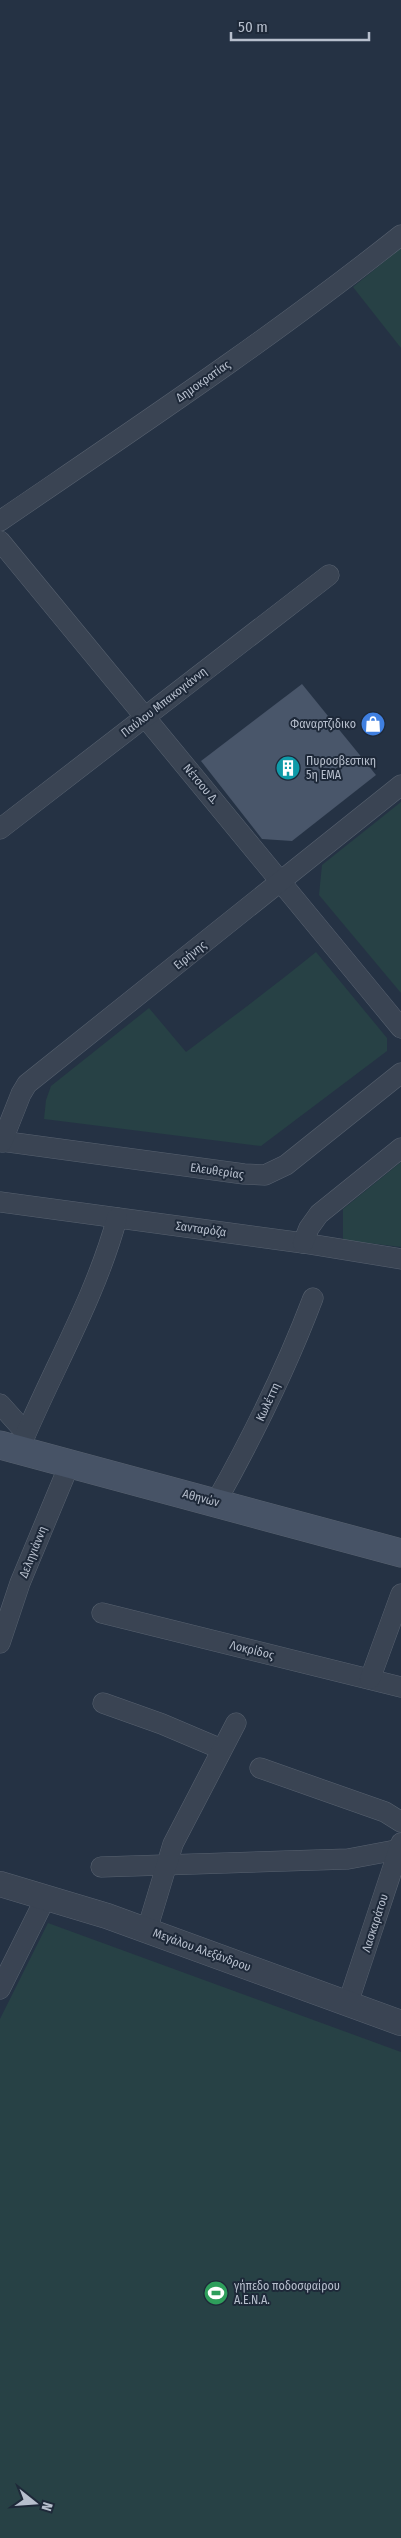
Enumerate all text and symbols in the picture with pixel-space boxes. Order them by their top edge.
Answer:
scale bar [231,10,368,42]
text: 50 m [238,18,268,36]
street label: Δημοκρατίας [173,357,233,405]
street label: Παύλου Μπακογιάννη [118,664,210,740]
shop icon: Φαναρτζιδικο [360,711,386,737]
place label: Φαναρτζιδικο [290,717,356,731]
place label: Πυροσβεστικη 5η ΕΜΑ [306,754,376,782]
building icon: Πυροσβεστικη 5η ΕΜΑ [275,755,301,781]
street label: Νέτσου Δ. [180,761,222,807]
street label: Ειρήνης [171,938,209,972]
street label: Ελευθερίας [189,1160,245,1182]
street label: Σανταρόζα [175,1219,227,1239]
street label: Κωλέττη [253,1380,283,1424]
street label: Αθηνών [181,1486,222,1510]
street label: Δεληγιάννη [16,1524,50,1580]
street label: Λοκρίδος [228,1638,276,1662]
street label: Λασκαράτου [359,1892,391,1954]
street label: Μεγάλου Αλεξάνδρου [151,1926,253,1974]
place label: γήπεδο ποδοσφαίρου Α.Ε.Ν.Α. [233,2279,340,2307]
sports icon: γήπεδο ποδοσφαίρου Α.Ε.Ν.Α. [203,2280,229,2306]
north arrow [10,2478,60,2528]
text: N [38,2500,56,2513]

